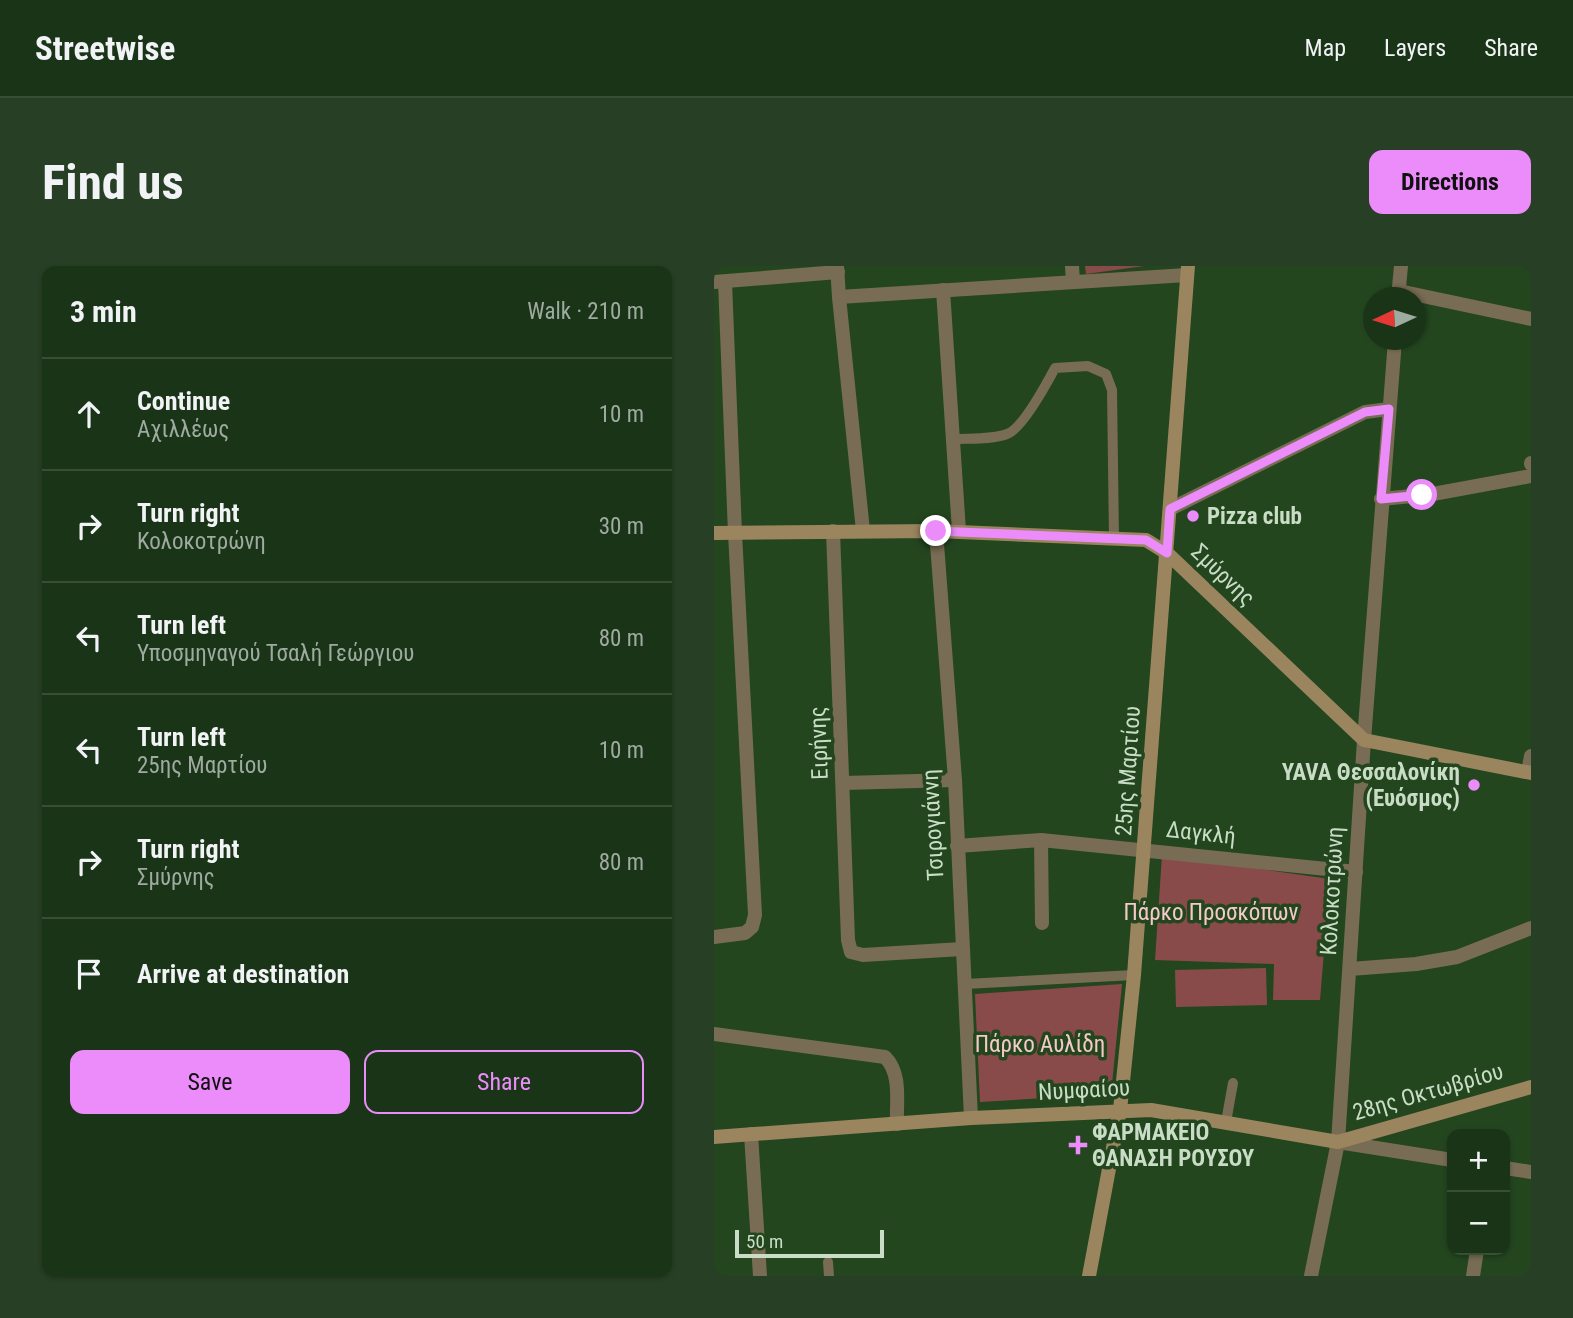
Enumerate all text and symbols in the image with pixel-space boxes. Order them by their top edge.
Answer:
text: Streetwise [35,29,175,68]
text: Map [1305,34,1346,62]
text: Layers [1384,34,1446,62]
text: Share [1484,34,1538,62]
button: Directions [1369,150,1531,214]
text: Find us [42,154,184,211]
north arrow [1363,287,1426,350]
text: 3 min [70,294,137,329]
text: Walk · 210 m [527,298,644,325]
text: Continue [137,386,230,416]
icon: ahead [70,395,108,433]
text: 10 m [599,401,644,428]
text: Αχιλλέως [137,416,229,443]
route start [1406,479,1437,510]
text: Turn right [137,498,239,528]
place label: Pizza club [1207,503,1302,530]
icon: right [70,507,108,545]
marker: Pizza club [1185,508,1201,524]
text: 30 m [599,513,644,540]
route end [920,515,951,546]
text: Κολοκοτρώνη [137,528,266,555]
street label: Σμύρνης [1186,538,1260,612]
text: Turn left [137,610,226,640]
icon: left [70,619,108,657]
text: 80 m [599,625,644,652]
text: Υποσμηναγού Τσαλή Γεώργιου [137,640,414,667]
street label: 25ης Μαρτίου [1110,705,1146,837]
street label: Ειρήνης [804,706,834,780]
text: Turn left [137,722,226,752]
icon: left [70,731,108,769]
text: 10 m [599,737,644,764]
text: 25ης Μαρτίου [137,752,267,779]
place label: YAVA Θεσσαλονίκη (Ευόσμος) [1282,759,1460,812]
street label: Τσιρογιάννη [917,769,949,881]
marker: YAVA Θεσσαλονίκη (Ευόσμος) [1466,777,1482,793]
street label: Δαγκλή [1165,816,1237,850]
street label: Κολοκοτρώνη [1315,826,1349,956]
text: Turn right [137,834,239,864]
icon: right [70,843,108,881]
text: 80 m [599,849,644,876]
text: Σμύρνης [137,864,215,891]
park label: Πάρκο Προσκόπων [1124,899,1299,926]
icon: arrive [70,955,108,993]
text: Arrive at destination [137,959,349,989]
park label: Πάρκο Αυλίδη [975,1031,1105,1058]
button: Save [70,1050,350,1114]
button: Share [364,1050,644,1114]
street label: 28ης Οκτωβρίου [1350,1058,1506,1126]
street label: Νυμφαίου [1037,1074,1131,1106]
place label: ΦΑΡΜΑΚΕΙΟ ΘΑΝΑΣΗ ΡΟΥΣΟΥ [1092,1119,1255,1172]
map controls [1447,1129,1510,1255]
button: + [1447,1129,1510,1192]
marker: ΦΑΡΜΑΚΕΙΟ ΘΑΝΑΣΗ ΡΟΥΣΟΥ [1070,1137,1086,1153]
button: − [1447,1192,1510,1255]
scale bar [735,1227,884,1259]
text: 50 m [746,1230,783,1253]

